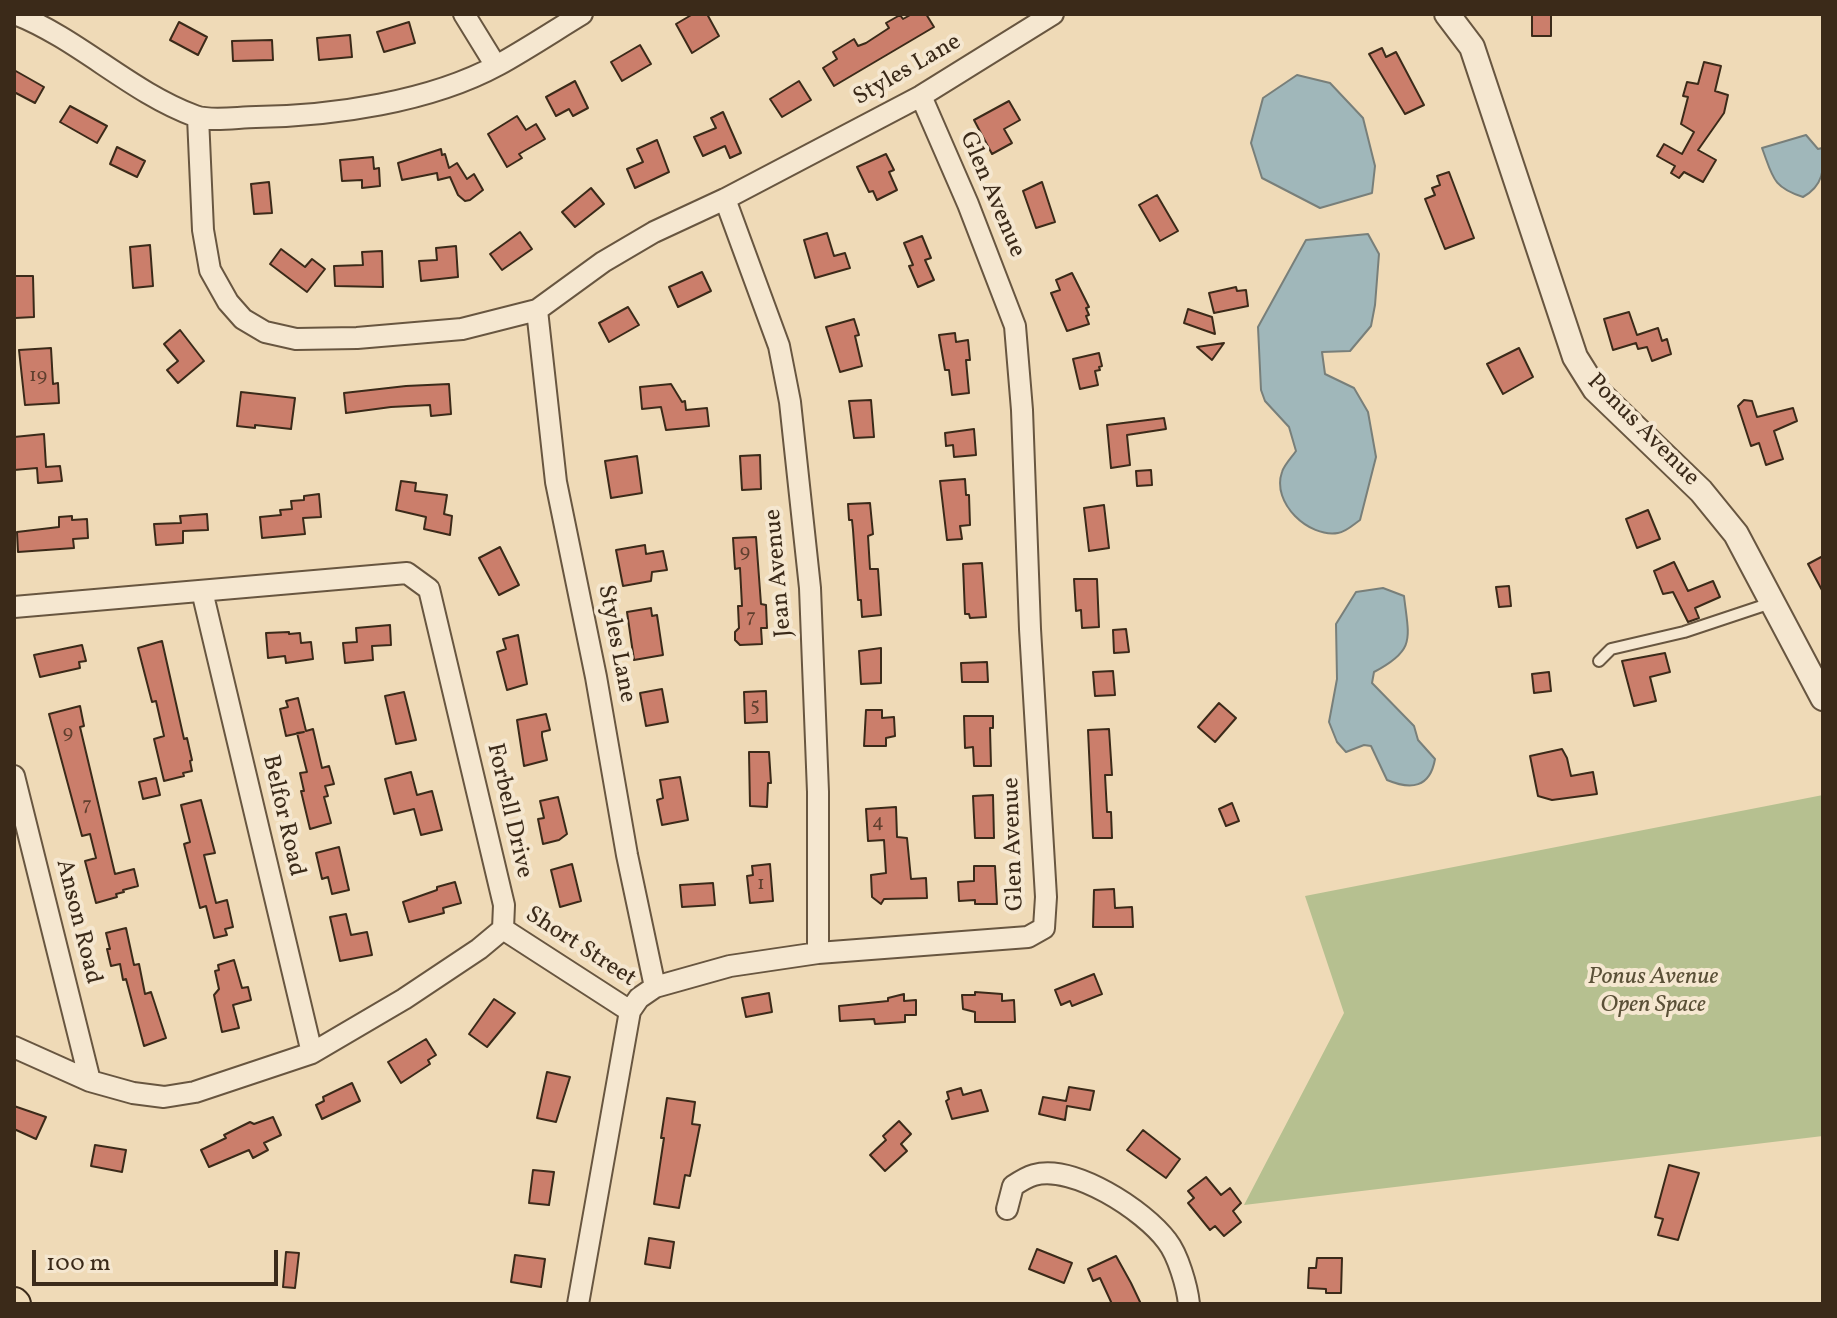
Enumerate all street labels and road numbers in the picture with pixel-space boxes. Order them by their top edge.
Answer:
street label: Styles Lane [849,29,967,113]
street label: Glen Avenue [952,128,1030,262]
street label: Ponus Avenue [1580,369,1704,493]
street label: Jean Avenue [760,508,800,638]
street label: Styles Lane [589,583,641,705]
street label: Forbell Drive [479,741,537,881]
street label: Belfor Road [254,753,310,879]
street label: Glen Avenue [998,777,1032,911]
street label: Anson Road [48,857,106,987]
street label: Short Street [519,901,641,995]

